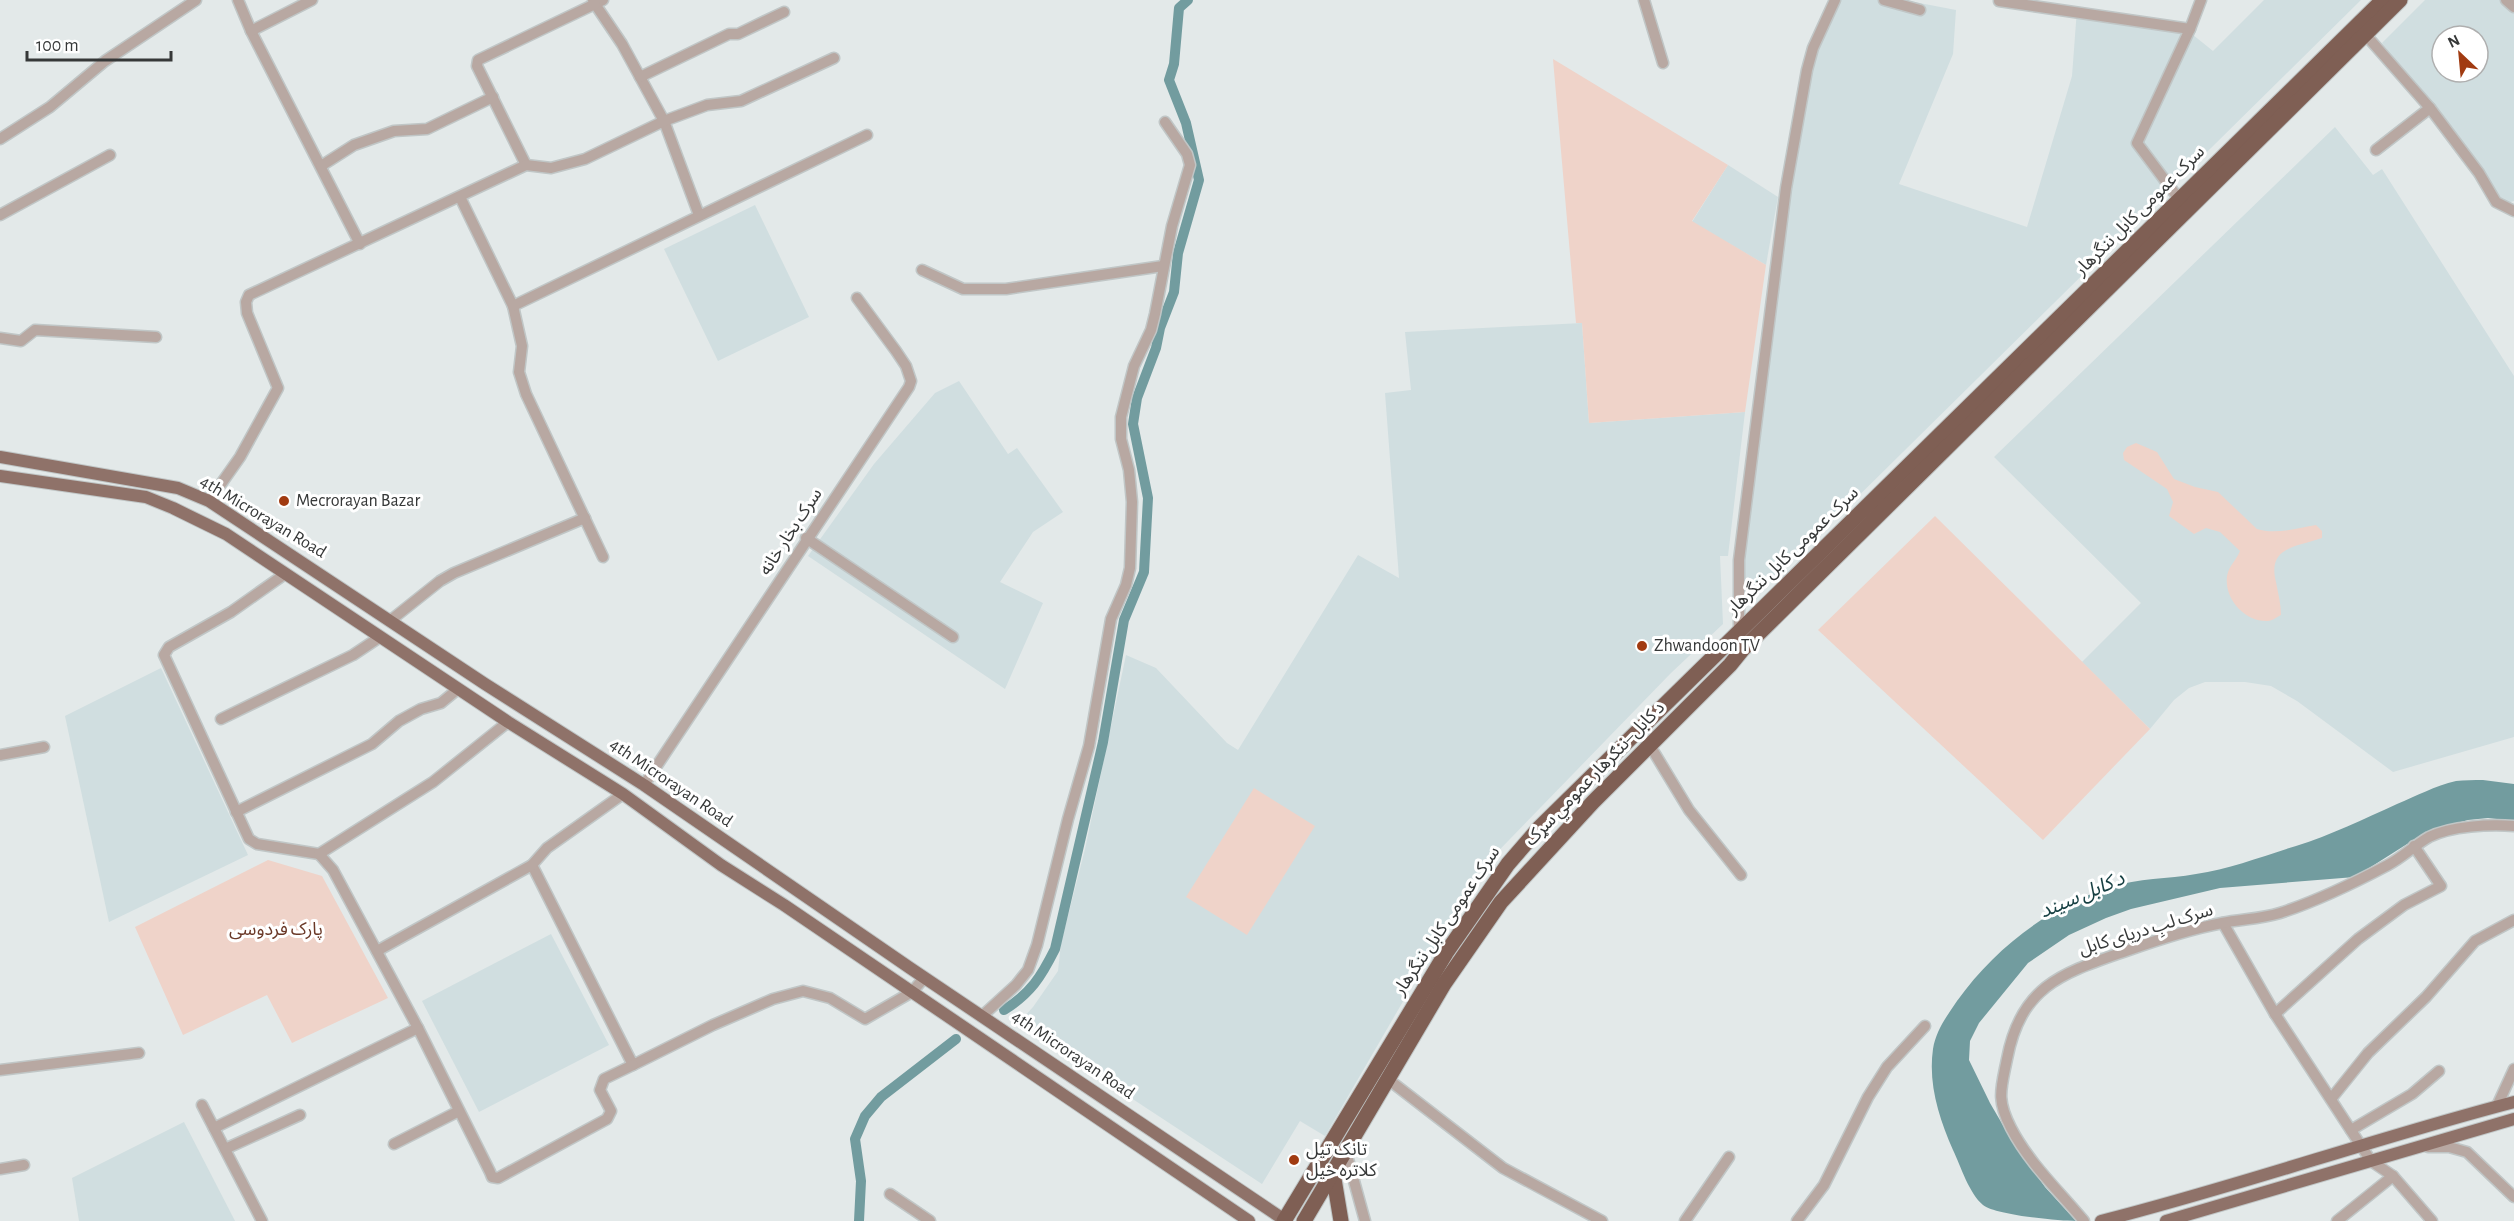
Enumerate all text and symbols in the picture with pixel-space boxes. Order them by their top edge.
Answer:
scale bar [27,24,171,62]
north arrow [2430,24,2490,84]
text: N [2445,32,2462,51]
text: 100 m [36,37,79,55]
street label: سرک عمومی کابل ننگرهار [2070,142,2209,281]
street label: 4th Microrayan Road [197,472,329,562]
street label: سرک عمومی کابل ننگرهار [1722,483,1863,620]
street label: سرک بخار خانه [756,485,827,579]
place label: Mecrorayan Bazar [296,492,420,510]
marker: Mecrorayan Bazar [277,494,291,508]
place label: Zhwandoon TV [1654,637,1761,655]
marker: Zhwandoon TV [1635,639,1649,653]
street label: د کابل–ننګرهار عمومي سړک [1522,699,1671,852]
street label: 4th Microrayan Road [606,735,736,831]
street label: سرک عمومی کابل ننگرهار [1389,843,1504,1000]
water label: د کابل سيند [2037,868,2128,923]
street label: سرک لبِ دریای کابل [2077,901,2216,963]
park label: پارک فردوسی [229,921,323,940]
street label: 4th Microrayan Road [1008,1007,1138,1103]
place label: تانک تیل کلاتره خیل [1306,1141,1377,1181]
marker: تانک تیل کلاتره خیل [1287,1153,1301,1167]

